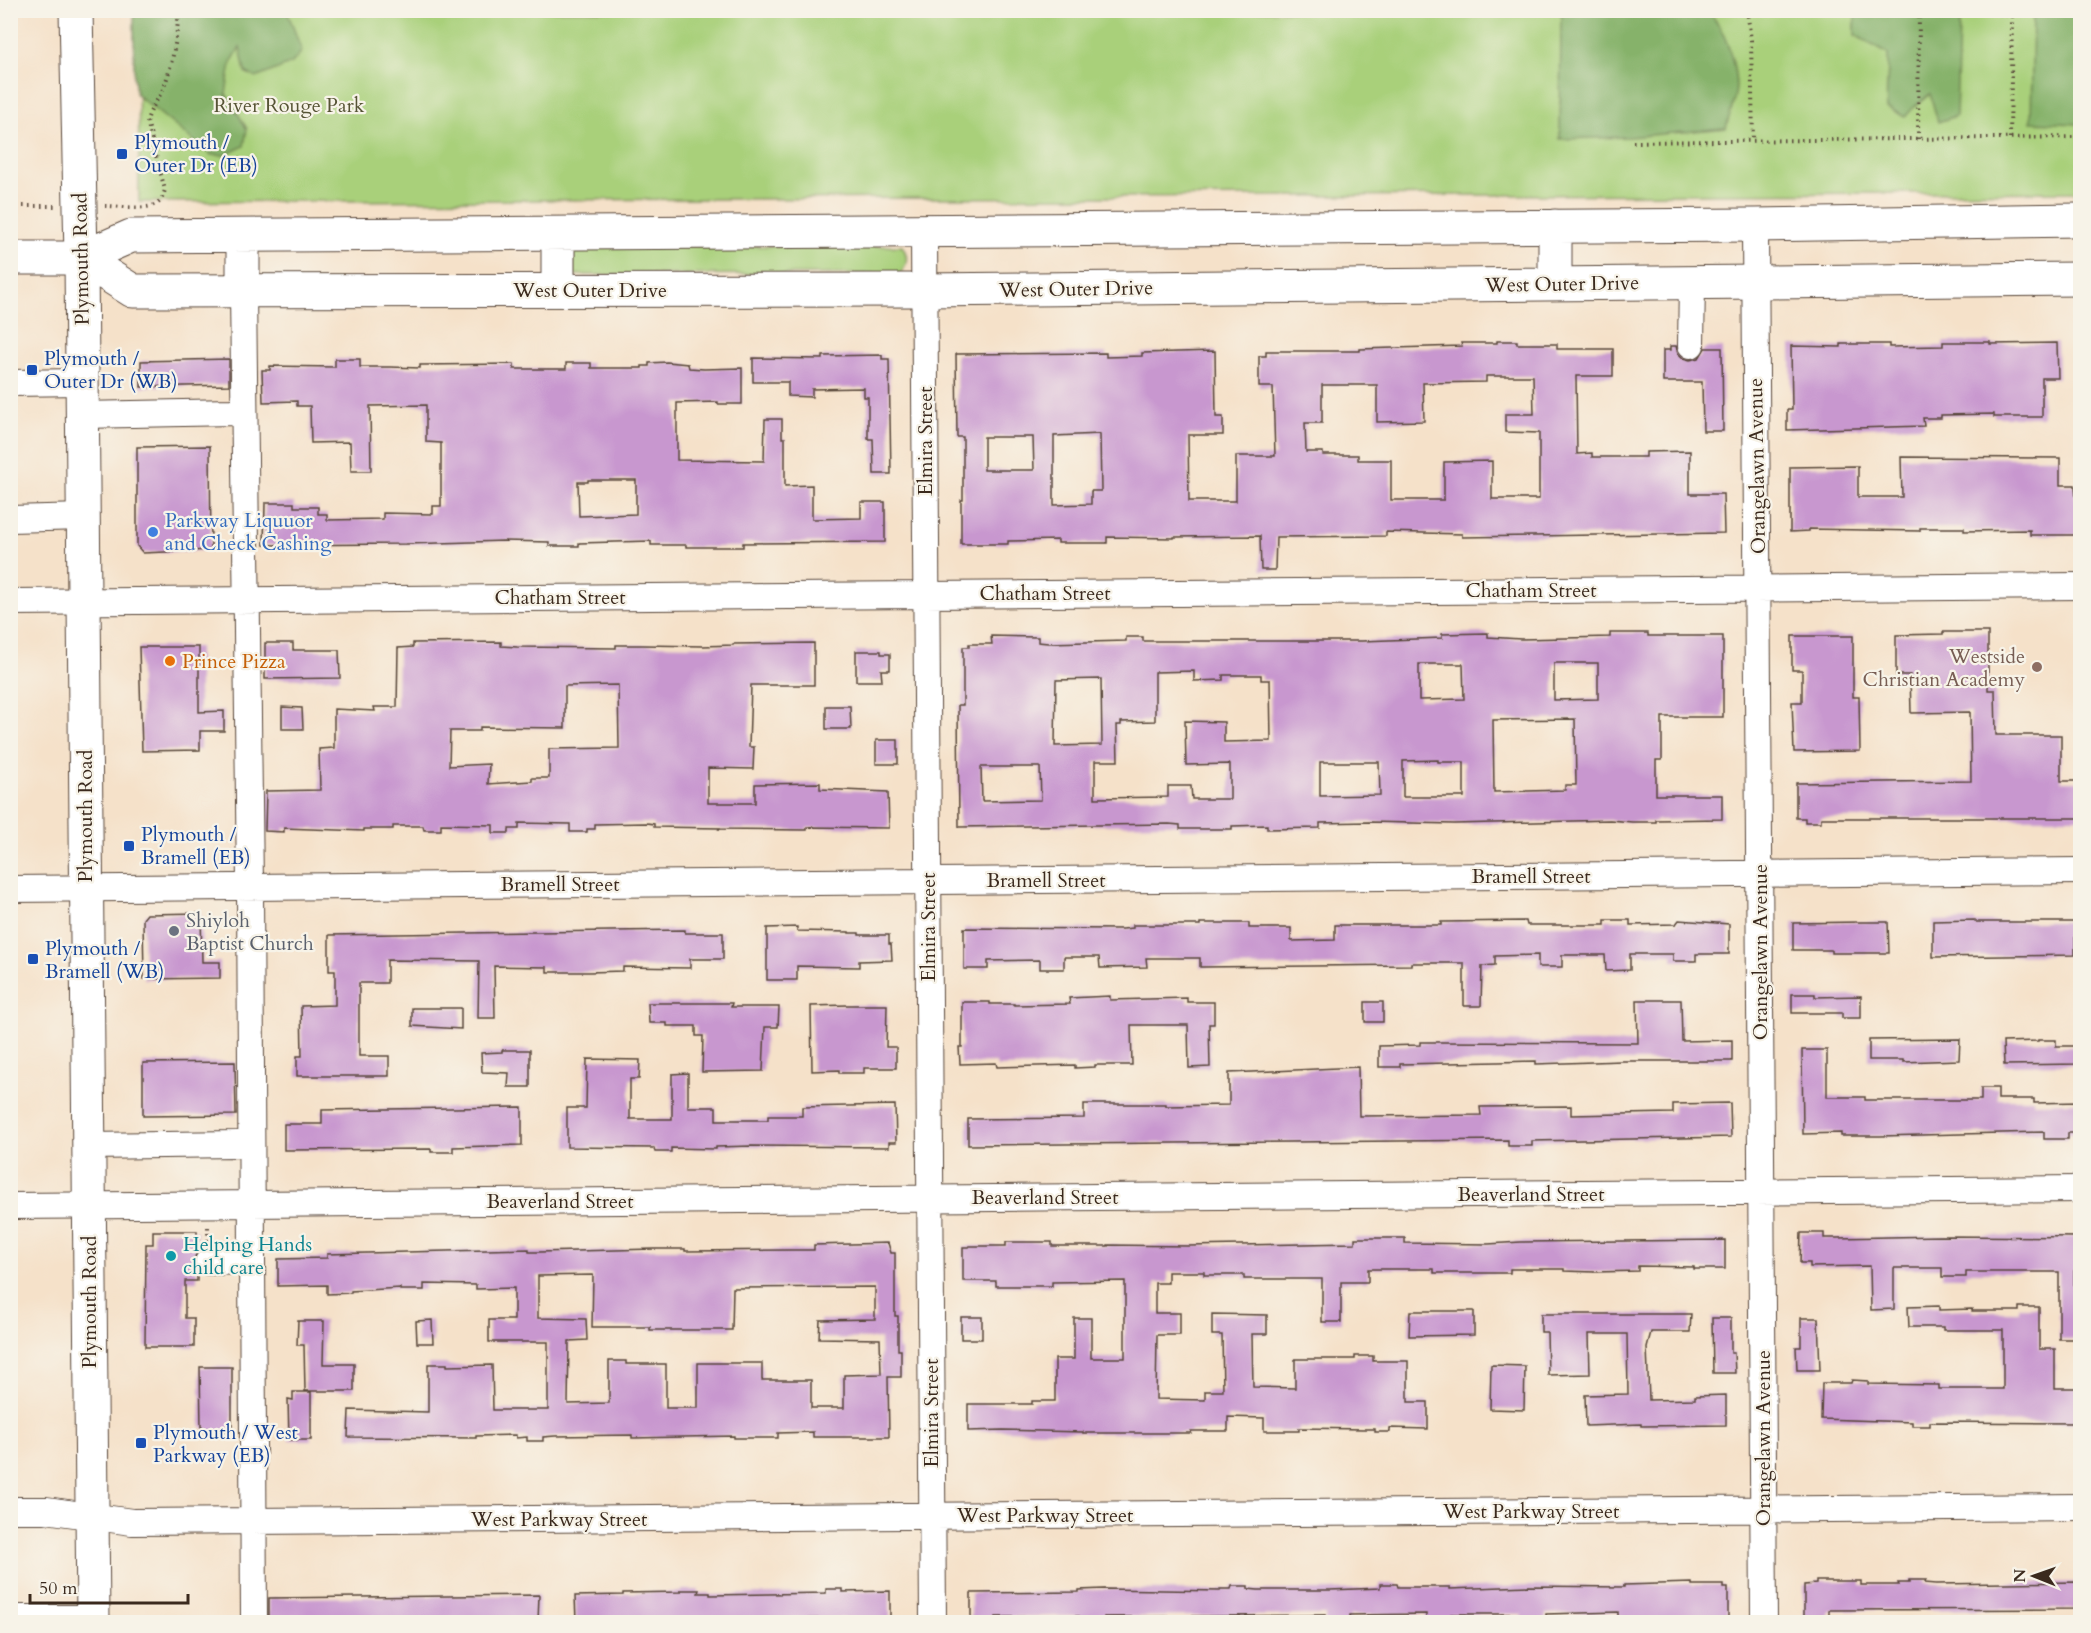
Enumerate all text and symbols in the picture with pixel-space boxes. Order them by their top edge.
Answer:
park label: River Rouge Park [213,92,365,119]
place label: Plymouth / Outer Dr (EB) [134,129,258,179]
marker: Plymouth / Outer Dr (EB) [115,147,129,161]
street label: Plymouth Road [66,192,96,326]
street label: West Outer Drive [1484,269,1639,299]
street label: West Outer Drive [998,274,1153,304]
street label: West Outer Drive [512,277,667,304]
place label: Plymouth / Outer Dr (WB) [44,345,178,395]
marker: Plymouth / Outer Dr (WB) [25,363,39,377]
street label: Orangelawn Avenue [1742,378,1772,554]
street label: Elmira Street [912,386,939,496]
place label: Parkway Liquuor and Check Cashing [165,507,332,557]
marker: Parkway Liquuor and Check Cashing [146,525,160,539]
street label: Chatham Street [1465,577,1597,604]
street label: Chatham Street [979,580,1111,607]
street label: Chatham Street [494,584,626,611]
place label: Westside Christian Academy [1863,643,2025,693]
place label: Prince Pizza [182,648,286,675]
marker: Prince Pizza [163,654,177,668]
marker: Westside Christian Academy [2030,660,2044,674]
street label: Plymouth Road [72,749,99,882]
place label: Plymouth / Bramell (EB) [141,821,251,871]
marker: Plymouth / Bramell (EB) [122,839,136,853]
street label: Bramell Street [1471,863,1591,890]
street label: Orangelawn Avenue [1747,864,1774,1040]
street label: Bramell Street [986,867,1106,894]
street label: Bramell Street [500,871,620,898]
street label: Elmira Street [915,872,942,982]
place label: Shiyloh Baptist Church [186,907,314,957]
marker: Shiyloh Baptist Church [167,924,181,938]
place label: Plymouth / Bramell (WB) [45,935,164,985]
marker: Plymouth / Bramell (WB) [26,952,40,966]
street label: Beaverland Street [1457,1181,1605,1208]
street label: Beaverland Street [971,1184,1119,1211]
street label: Beaverland Street [486,1188,634,1215]
place label: Helping Hands child care [183,1231,312,1281]
street label: Plymouth Road [76,1235,103,1368]
marker: Helping Hands child care [164,1249,178,1263]
street label: Orangelawn Avenue [1750,1350,1777,1526]
street label: Elmira Street [918,1358,945,1468]
place label: Plymouth / West Parkway (EB) [153,1419,299,1469]
marker: Plymouth / West Parkway (EB) [134,1436,148,1450]
street label: West Parkway Street [1442,1498,1620,1525]
street label: West Parkway Street [956,1502,1134,1529]
street label: West Parkway Street [470,1506,648,1533]
north arrow [2004,1546,2064,1606]
scale bar [30,1567,188,1605]
text: N [2009,1569,2031,1583]
text: 50 m [39,1576,78,1601]

